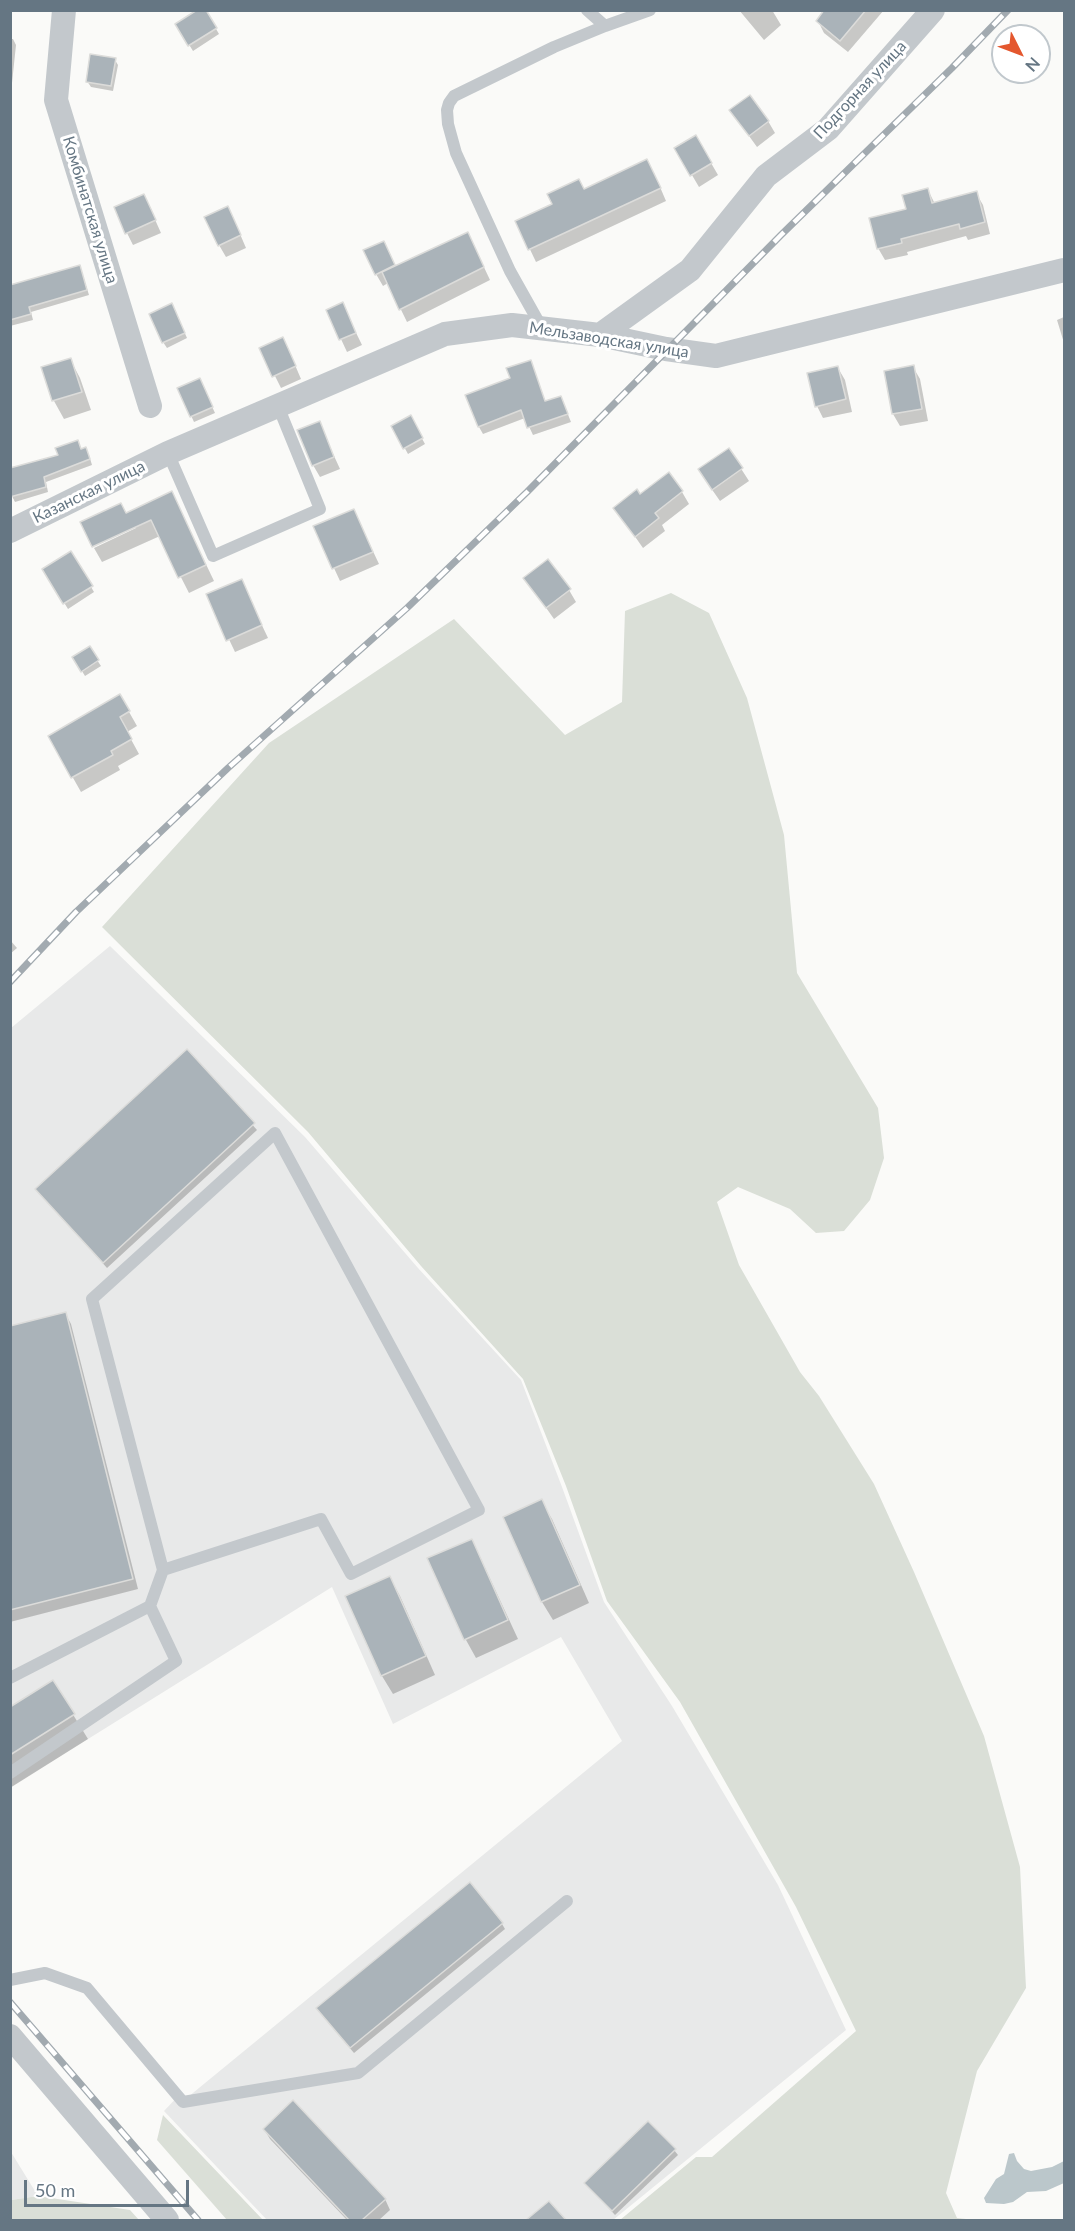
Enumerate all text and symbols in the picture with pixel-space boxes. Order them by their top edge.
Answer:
north arrow [991,24,1051,84]
street label: Подгорная улица [810,37,910,143]
text: N [1022,54,1044,76]
street label: Комбинатская улица [58,134,122,286]
street label: Мельзаводская улица [528,318,690,362]
street label: Казанская улица [30,457,148,527]
scale bar [27,2168,192,2206]
text: 50 m [35,2179,75,2201]

